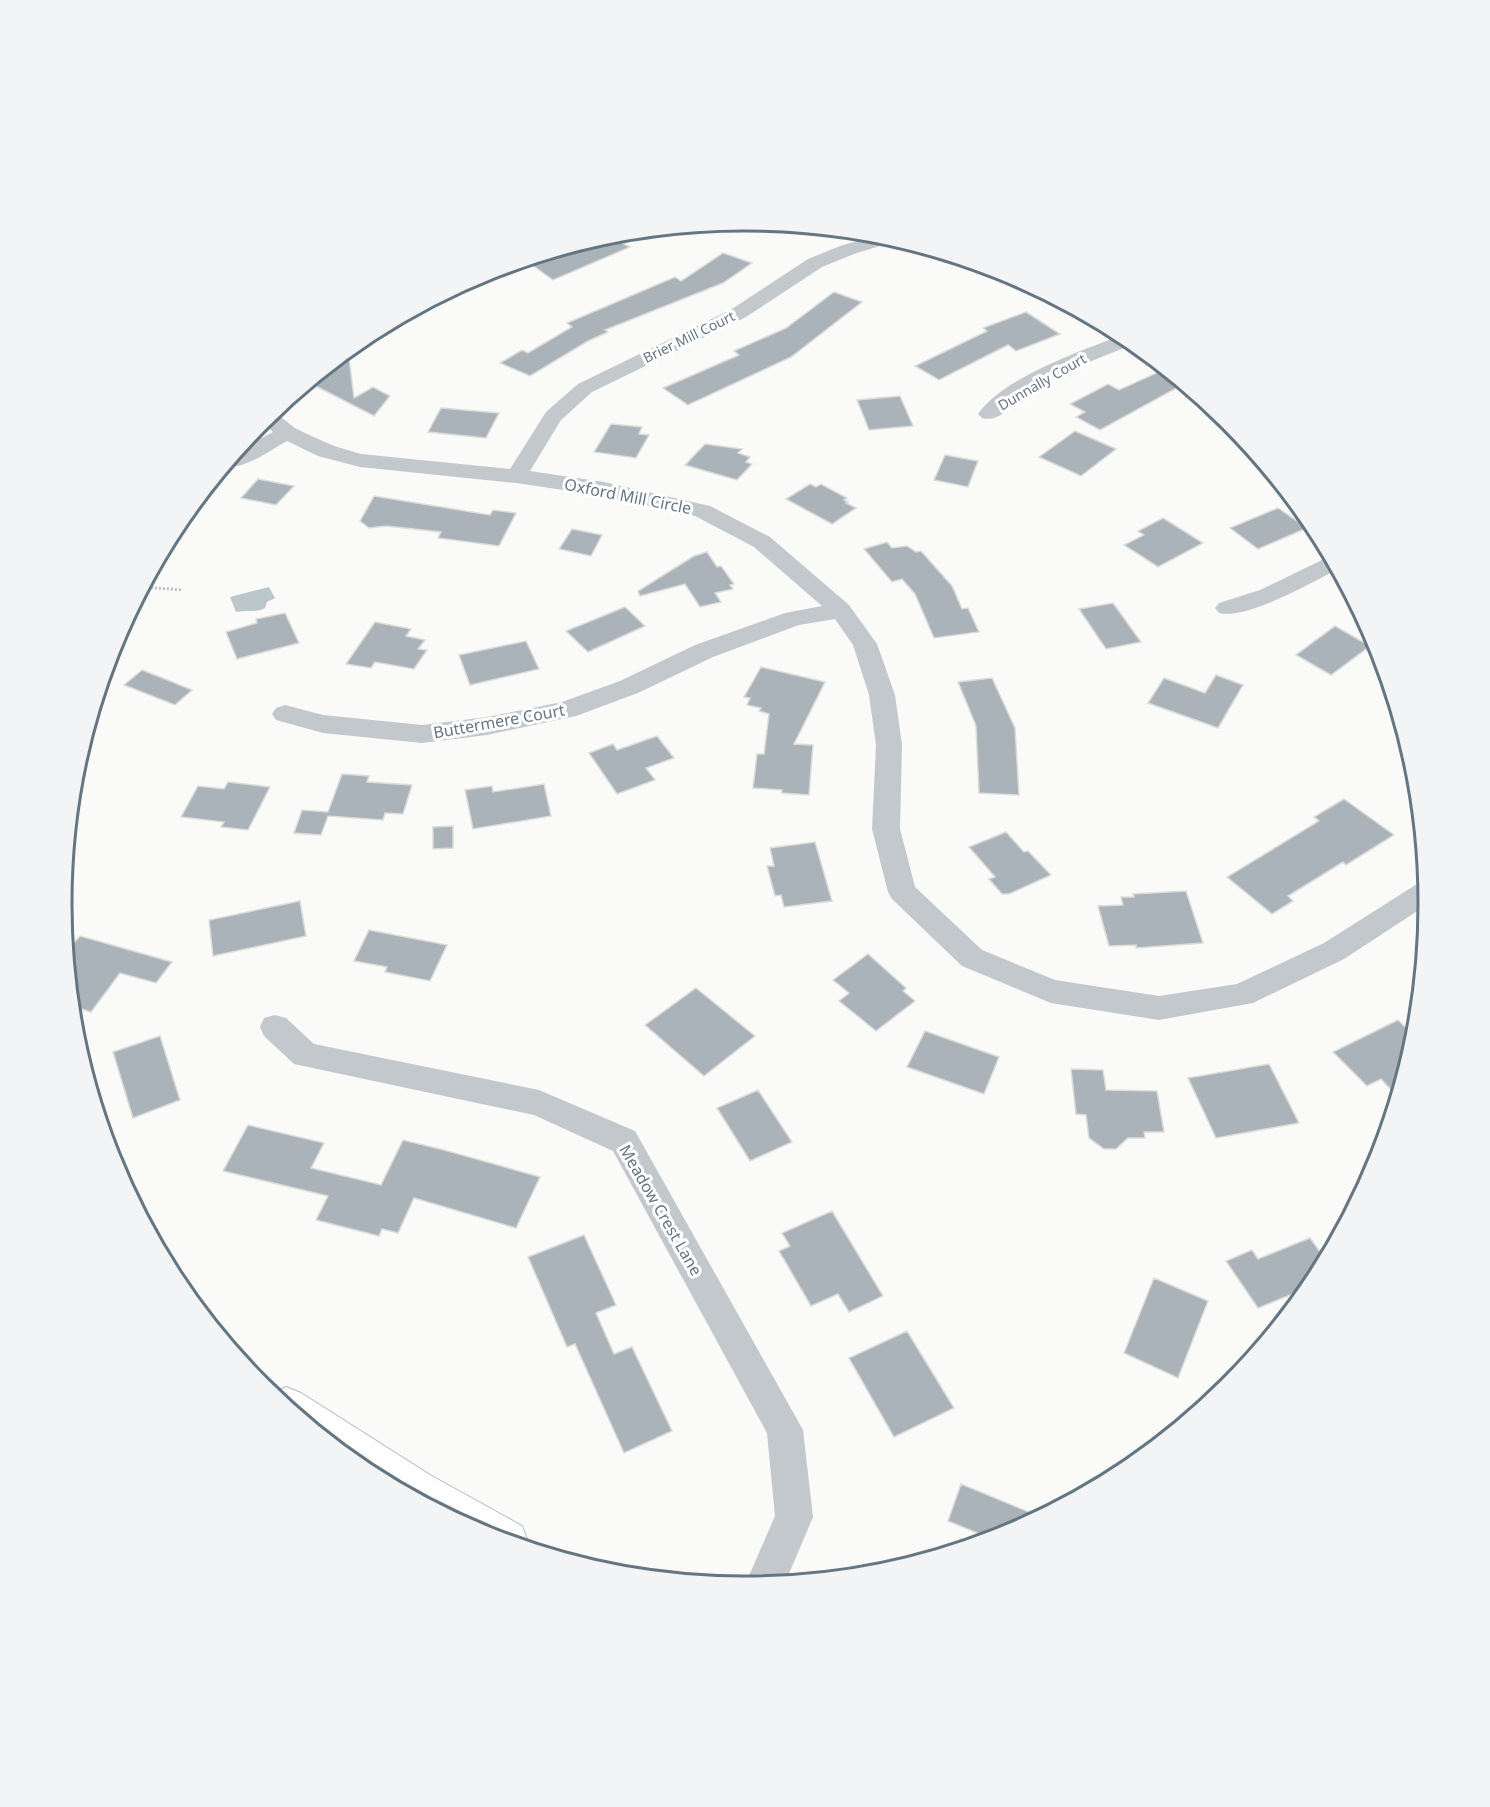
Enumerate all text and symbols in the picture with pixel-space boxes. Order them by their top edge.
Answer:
street label: Brier Mill Court [640,306,738,367]
street label: Dunnally Court [994,349,1089,415]
street label: Oxford Mill Circle [563,473,693,519]
street label: Buttermere Court [432,699,567,743]
street label: Meadow Crest Lane [615,1141,707,1279]

